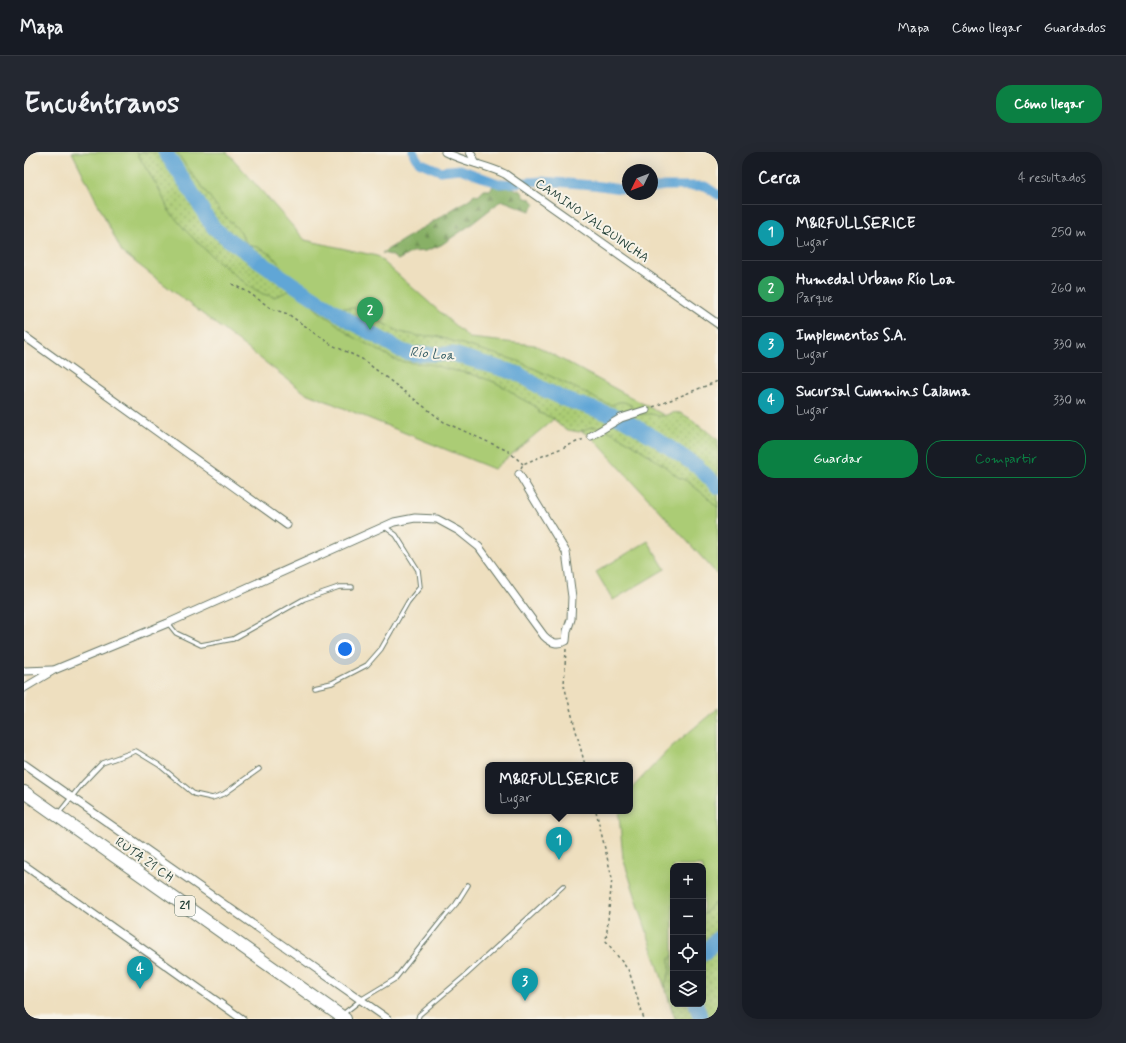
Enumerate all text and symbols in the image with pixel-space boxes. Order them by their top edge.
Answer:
text: Mapa [20,15,63,40]
text: Mapa [898,19,930,37]
text: Cómo llegar [952,19,1022,37]
text: Guardados [1044,19,1106,37]
button: Cómo llegar [996,85,1102,123]
text: Encuéntranos [24,86,180,123]
north arrow [622,164,658,200]
text: Cerca [758,167,801,189]
text: 4 resultados [1018,170,1086,187]
street label: CAMINO YALQUINCHA [532,175,652,267]
text: M&RFULLSERICE [796,214,915,234]
text: 1 [768,224,774,241]
text: 250 m [1051,224,1086,241]
text: Lugar [796,234,828,251]
text: Humedal Urbano Río Loa [796,270,954,290]
text: 2 [768,280,774,297]
text: 260 m [1051,280,1086,297]
text: Parque [796,290,833,307]
pin: 2 [357,297,383,330]
text: Implementos S.A. [796,326,906,346]
text: 3 [768,336,774,353]
text: 330 m [1053,336,1086,353]
water label: Río Loa [409,343,456,365]
text: Lugar [796,346,828,363]
text: Sucursal Cummins Calama [796,382,970,402]
text: 4 [767,392,775,409]
text: 330 m [1053,392,1086,409]
text: Lugar [796,402,828,419]
button: Guardar [758,440,918,478]
button: Compartir [926,440,1086,478]
your location [335,639,355,659]
popup [485,762,633,814]
text: M&RFULLSERICE [499,770,619,790]
text: Lugar [499,790,531,807]
pin: 1 [546,827,572,860]
street label: RUTA 21 CH [112,834,176,886]
map controls [670,863,706,1007]
button: + [670,863,706,899]
road number: 21 [175,896,195,916]
button: − [670,899,706,935]
button: locate [670,935,706,971]
pin: 4 [127,956,153,989]
pin: 3 [512,968,538,1001]
button: layers [670,971,706,1007]

